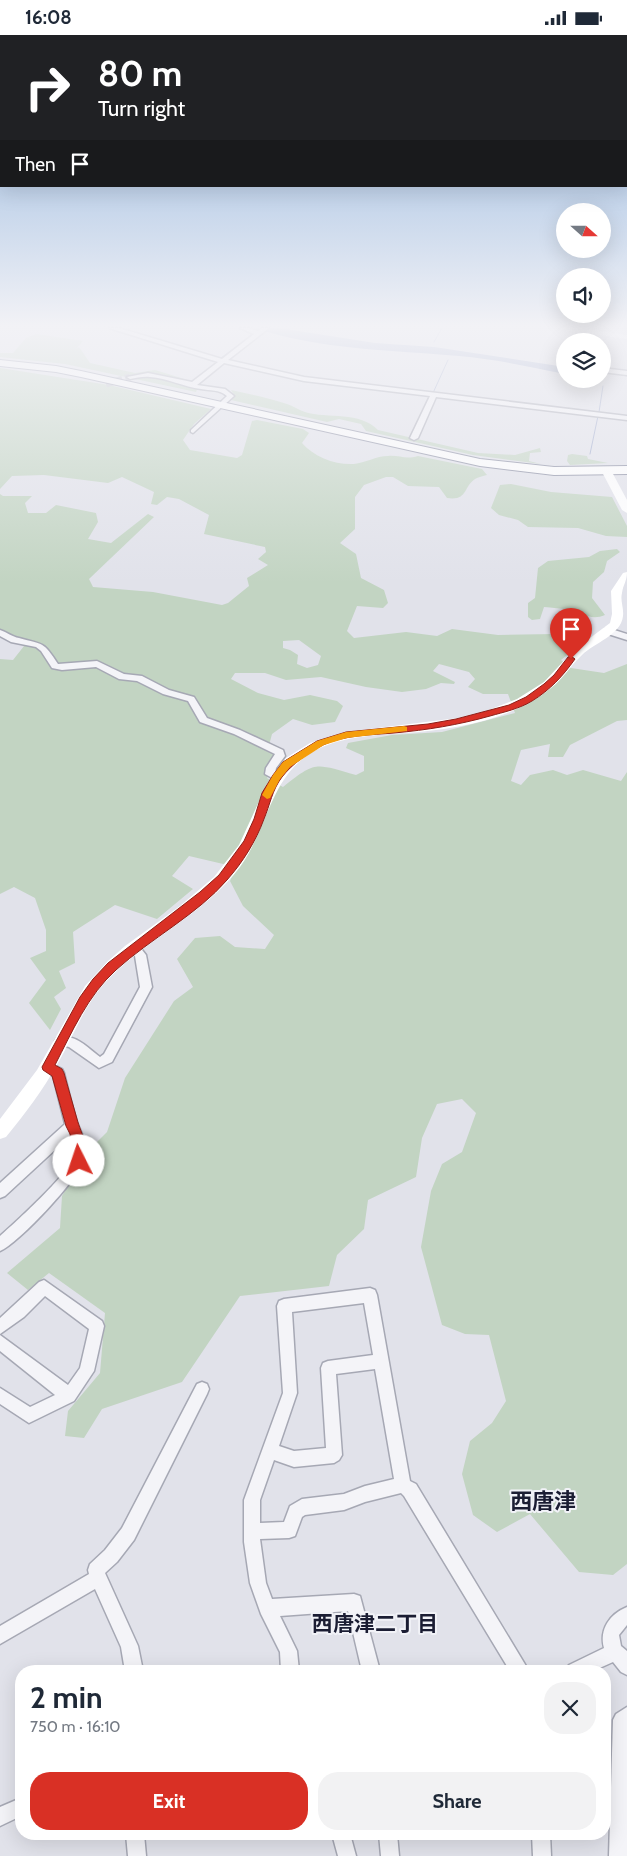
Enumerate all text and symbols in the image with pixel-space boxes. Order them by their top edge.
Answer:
text: 16:08 [25,6,72,29]
text: 80 m [98,52,182,95]
icon: right [15,55,80,120]
text: Turn right [98,95,185,122]
icon: arrive [66,150,94,178]
text: Then [15,153,56,176]
north arrow [556,203,611,257]
map controls [556,203,611,388]
button: sound [556,268,611,323]
button: layers [556,333,611,388]
pin [550,608,592,659]
icon: arrive [557,615,585,643]
position arrow [52,1134,104,1186]
district label: 西唐津 [510,1488,576,1515]
district label: 西唐津二丁目 [312,1611,438,1636]
text: 2 min [30,1679,102,1716]
button: close [544,1682,596,1734]
text: 750 m · 16:10 [30,1717,121,1736]
button: Exit [30,1772,308,1830]
button: Share [318,1772,596,1830]

